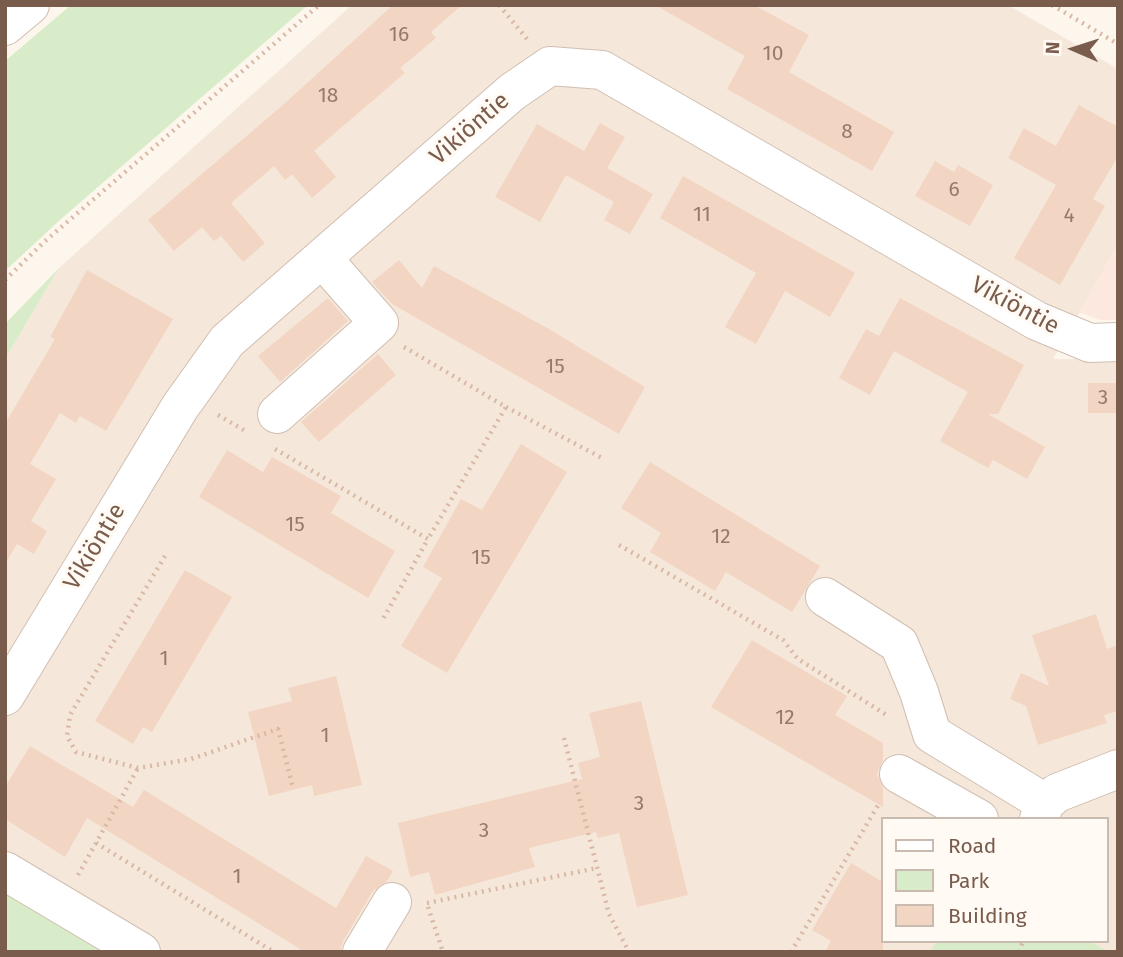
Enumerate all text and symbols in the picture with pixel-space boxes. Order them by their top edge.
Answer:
north arrow [1039,14,1109,84]
house number: 16 [389,22,409,48]
house number: 10 [763,41,783,67]
text: N [1041,41,1064,55]
house number: 18 [318,83,338,109]
street label: Vikiöntie [424,87,516,171]
house number: 8 [841,119,853,145]
house number: 6 [948,177,960,203]
house number: 11 [693,202,711,228]
house number: 4 [1063,203,1075,229]
street label: Vikiöntie [966,271,1064,341]
house number: 15 [545,354,565,380]
house number: 3 [1098,385,1108,411]
street label: Vikiöntie [58,499,132,595]
house number: 15 [285,512,305,538]
house number: 12 [711,524,731,550]
house number: 15 [471,545,491,571]
house number: 1 [159,646,169,672]
house number: 12 [775,705,795,731]
house number: 1 [320,723,330,749]
house number: 3 [634,791,644,817]
legend [881,817,1109,943]
house number: 3 [479,818,489,844]
text: Road [948,833,996,859]
house number: 1 [232,864,242,890]
text: Park [948,868,989,894]
text: Building [948,903,1027,929]

